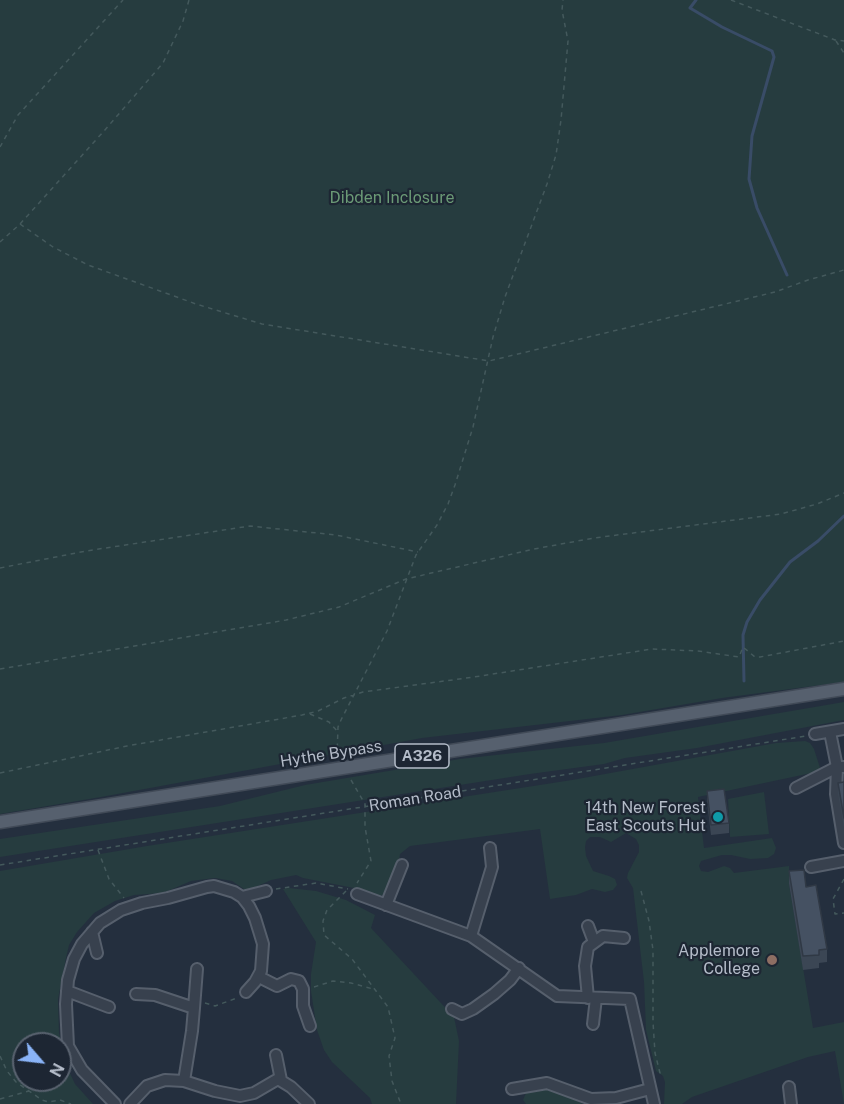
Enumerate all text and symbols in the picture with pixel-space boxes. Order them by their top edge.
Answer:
park label: Dibden Inclosure [330,188,454,208]
street label: Hythe Bypass [279,736,383,772]
road number: A326 [395,744,449,768]
street label: Roman Road [367,782,463,816]
place label: 14th New Forest East Scouts Hut [585,798,706,836]
marker: 14th New Forest East Scouts Hut [711,810,725,824]
place label: Applemore College [678,941,760,979]
marker: Applemore College [765,953,779,967]
north arrow [12,1032,72,1092]
text: N [45,1060,68,1080]

